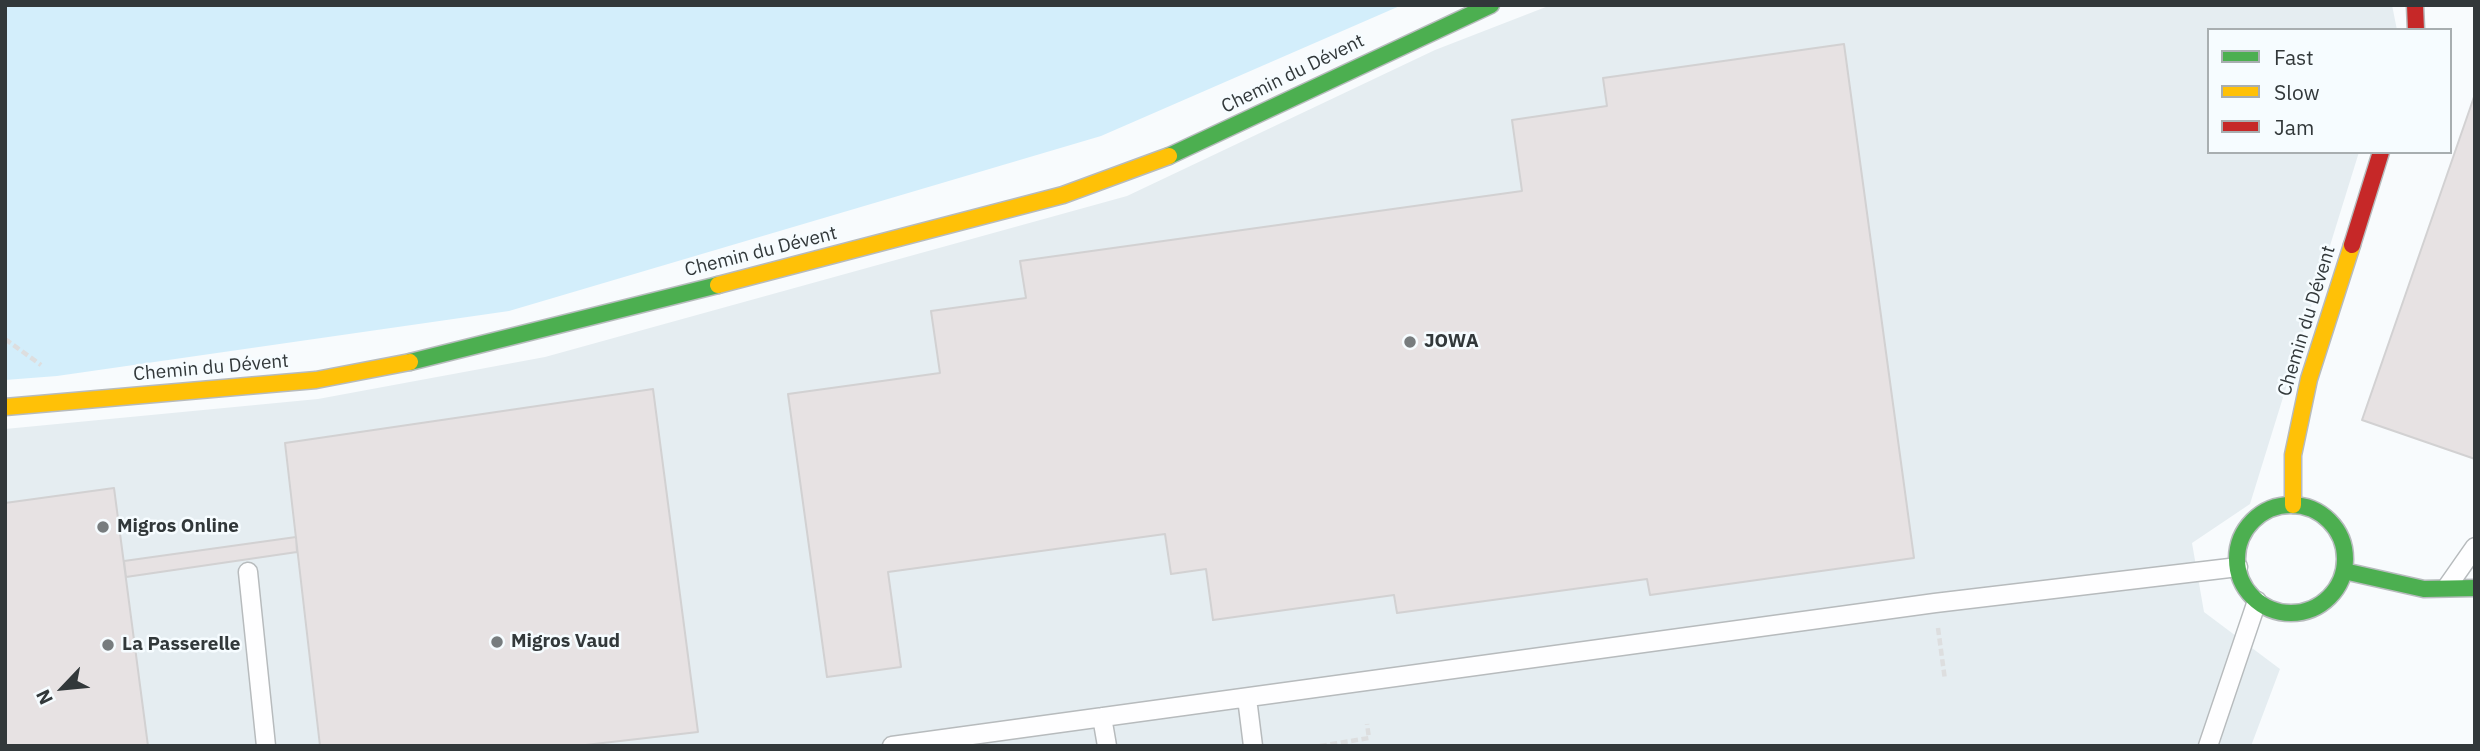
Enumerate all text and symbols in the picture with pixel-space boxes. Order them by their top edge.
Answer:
legend [2207,28,2452,154]
street label: Chemin du Dévent [1218,30,1368,118]
text: Fast [2274,43,2314,71]
text: Slow [2274,78,2320,106]
text: Jam [2274,113,2314,141]
street label: Chemin du Dévent [683,222,839,282]
street label: Chemin du Dévent [2273,243,2341,399]
place label: JOWA [1424,331,1479,353]
marker: JOWA [1402,334,1418,350]
street label: Chemin du Dévent [132,350,290,386]
place label: Migros Online [117,516,239,538]
marker: Migros Online [95,519,111,535]
place label: Migros Vaud [511,631,620,653]
place label: La Passerelle [122,634,240,656]
marker: Migros Vaud [489,634,505,650]
marker: La Passerelle [100,637,116,653]
north arrow [28,653,98,723]
text: N [30,686,58,709]

